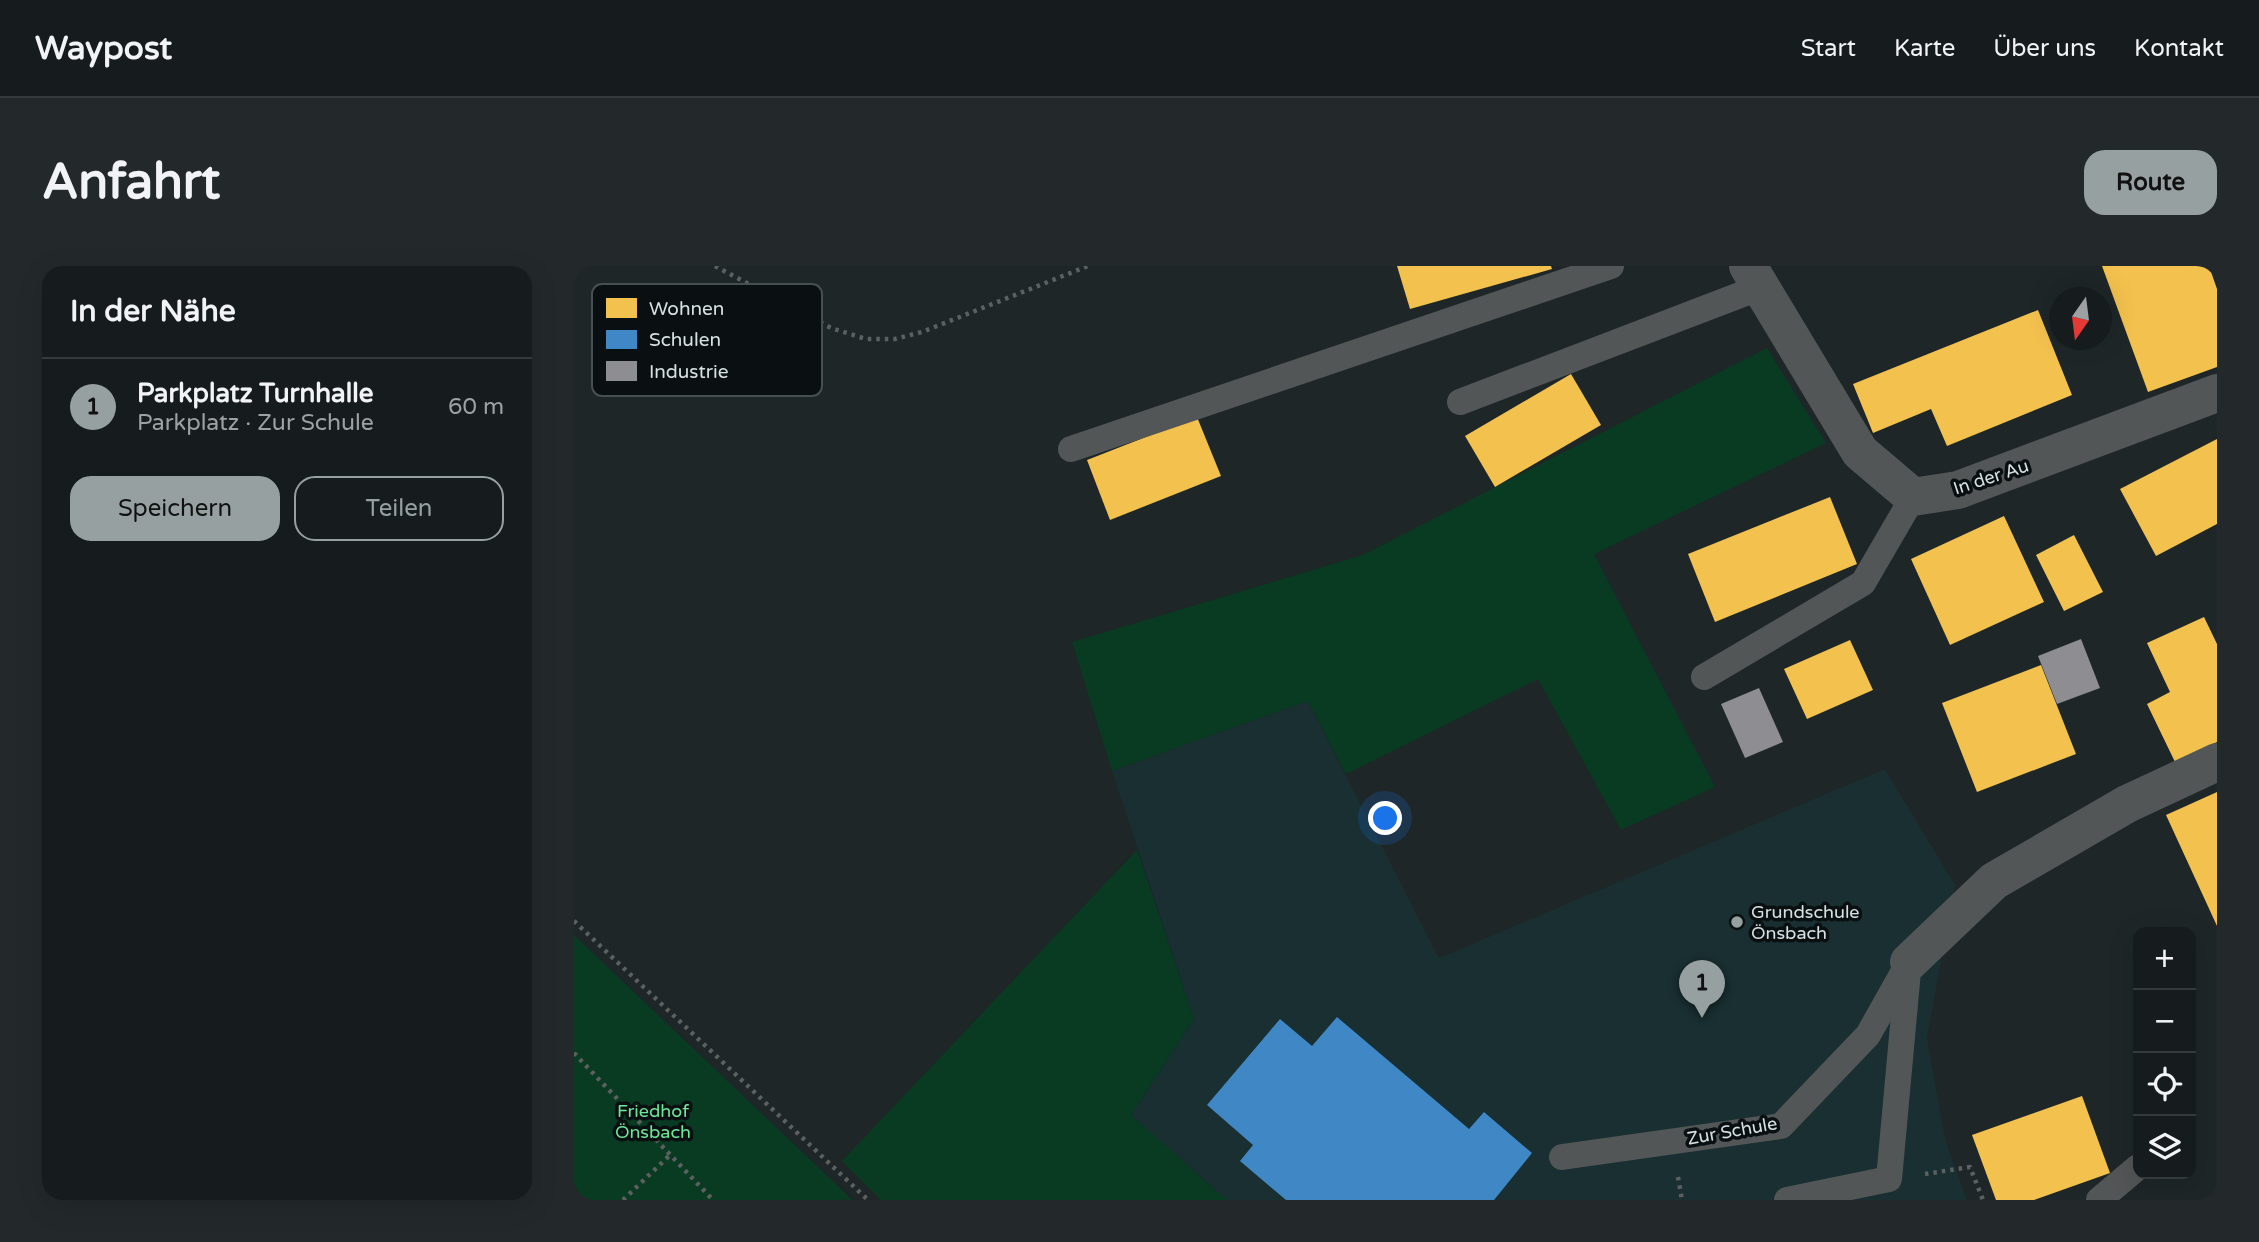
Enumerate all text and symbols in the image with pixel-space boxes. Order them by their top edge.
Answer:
text: Waypost [35,29,172,68]
text: Start [1801,34,1856,63]
text: Karte [1894,34,1955,63]
text: Über uns [1993,34,2096,63]
text: Kontakt [2134,34,2224,63]
button: Route [2084,150,2217,215]
text: Anfahrt [42,153,220,212]
legend [592,284,822,396]
north arrow [2049,287,2112,350]
text: In der Nähe [70,293,236,330]
text: Wohnen [649,298,724,320]
text: Schulen [649,329,721,351]
text: Industrie [649,361,728,383]
text: Parkplatz Turnhalle [137,378,373,409]
text: 1 [86,393,100,421]
text: 60 m [448,393,504,421]
text: Parkplatz · Zur Schule [137,409,374,437]
street label: In der Au [1951,455,2031,499]
button: Speichern [70,476,280,541]
button: Teilen [294,476,504,541]
your location [1368,801,1402,835]
place label: Grundschule Önsbach [1751,901,1860,944]
marker: Grundschule Önsbach [1729,914,1745,930]
map controls [2133,927,2196,1179]
button: + [2133,927,2196,990]
pin: 1 [1679,960,1725,1018]
button: − [2133,990,2196,1053]
button: locate [2133,1053,2196,1116]
park label: Friedhof Önsbach [615,1100,691,1143]
street label: Zur Schule [1685,1112,1779,1150]
button: layers [2133,1116,2196,1179]

